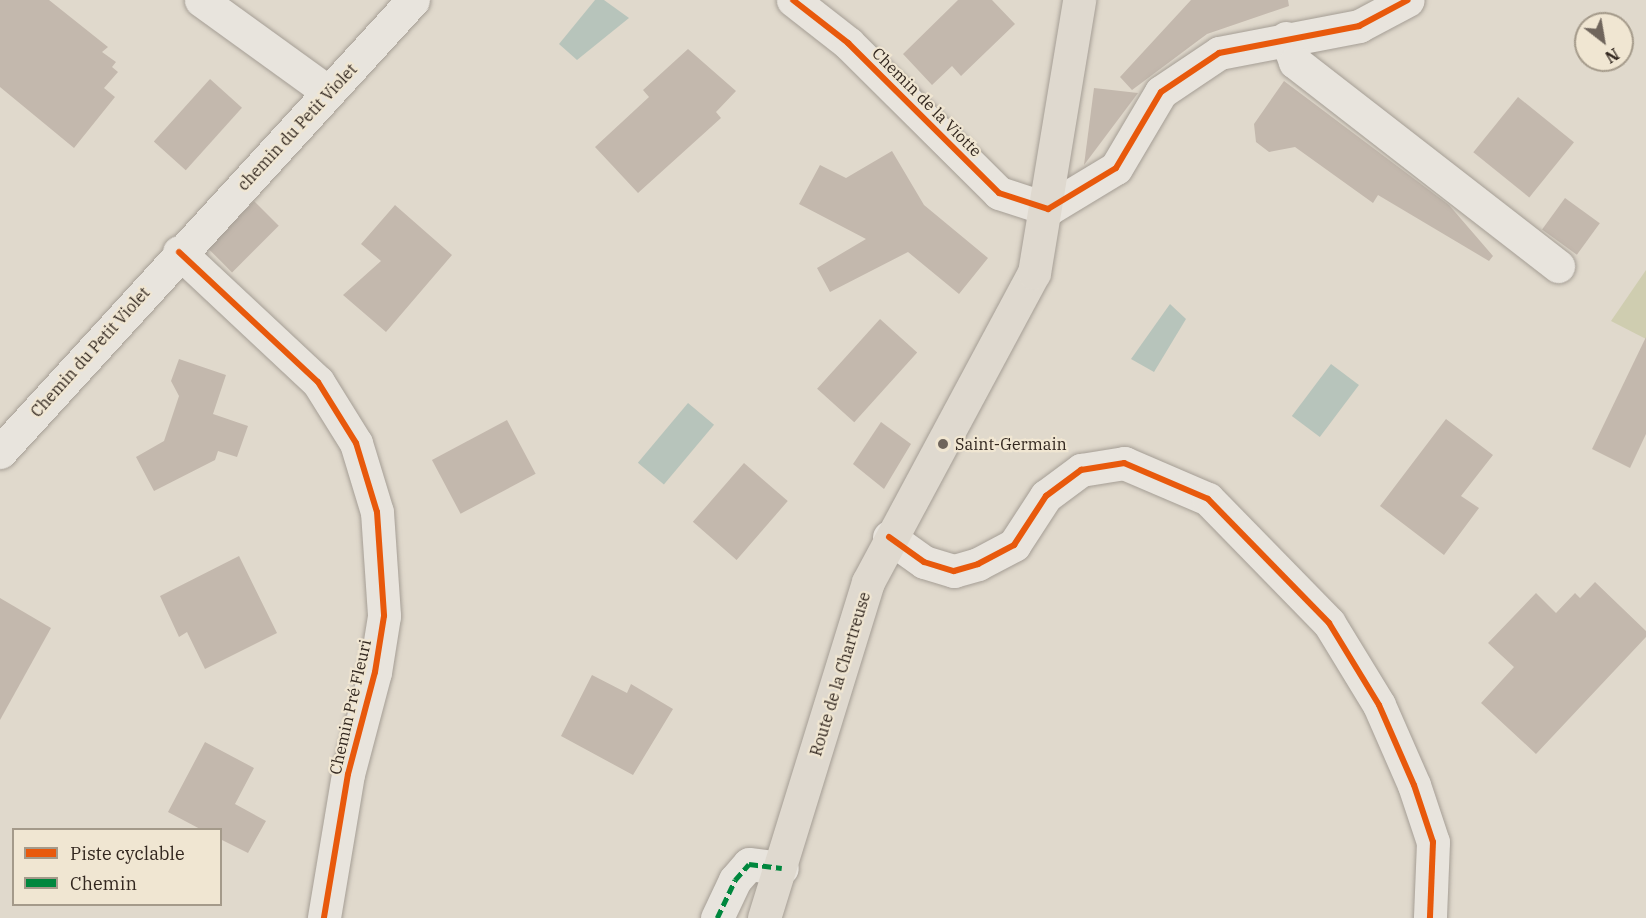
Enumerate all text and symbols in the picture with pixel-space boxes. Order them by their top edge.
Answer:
north arrow [1574,12,1634,72]
street label: Chemin de la Viotte [868,43,986,161]
text: N [1602,44,1623,68]
street label: chemin du Petit Violet [233,60,361,194]
street label: Chemin du Petit Violet [27,283,153,421]
place label: Saint-Germain [955,434,1067,454]
marker: Saint-Germain [936,437,950,451]
street label: Route de la Chartreuse [806,590,874,758]
street label: Chemin Pré Fleuri [325,638,375,776]
legend [12,828,222,906]
text: Piste cyclable [70,842,185,865]
text: Chemin [70,872,137,895]

